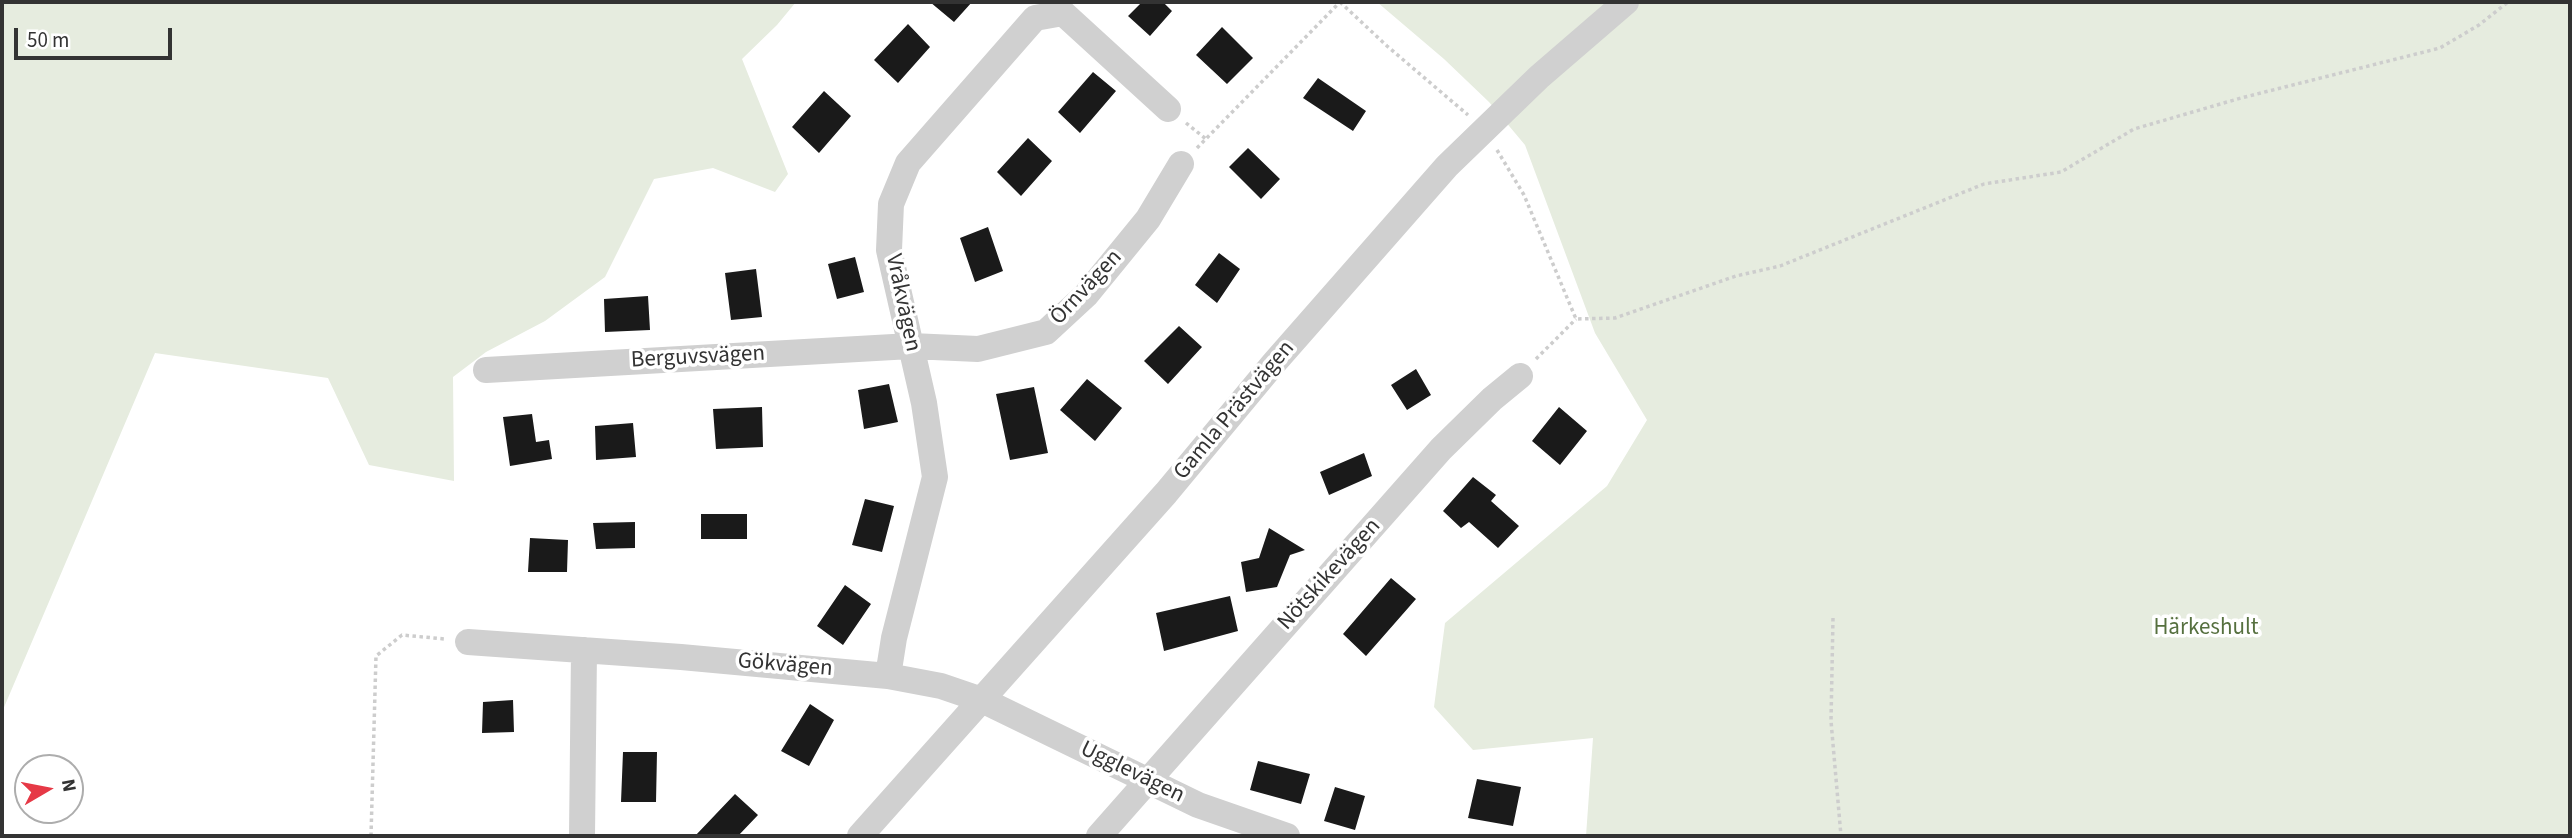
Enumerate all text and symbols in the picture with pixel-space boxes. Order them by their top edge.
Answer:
scale bar [18,14,175,58]
text: 50 m [27,25,69,55]
street label: Örnvägen [1045,245,1129,331]
street label: Vråkvägen [878,252,926,354]
street label: Gamla Prästvägen [1169,336,1301,486]
street label: Berguvsvägen [630,341,766,375]
street label: Nötskikevägen [1273,513,1387,637]
park label: Härkeshult [2153,615,2259,643]
street label: Gökvägen [736,648,834,684]
street label: Ugglevägen [1075,736,1189,810]
north arrow [14,754,84,824]
text: N [54,777,83,794]

